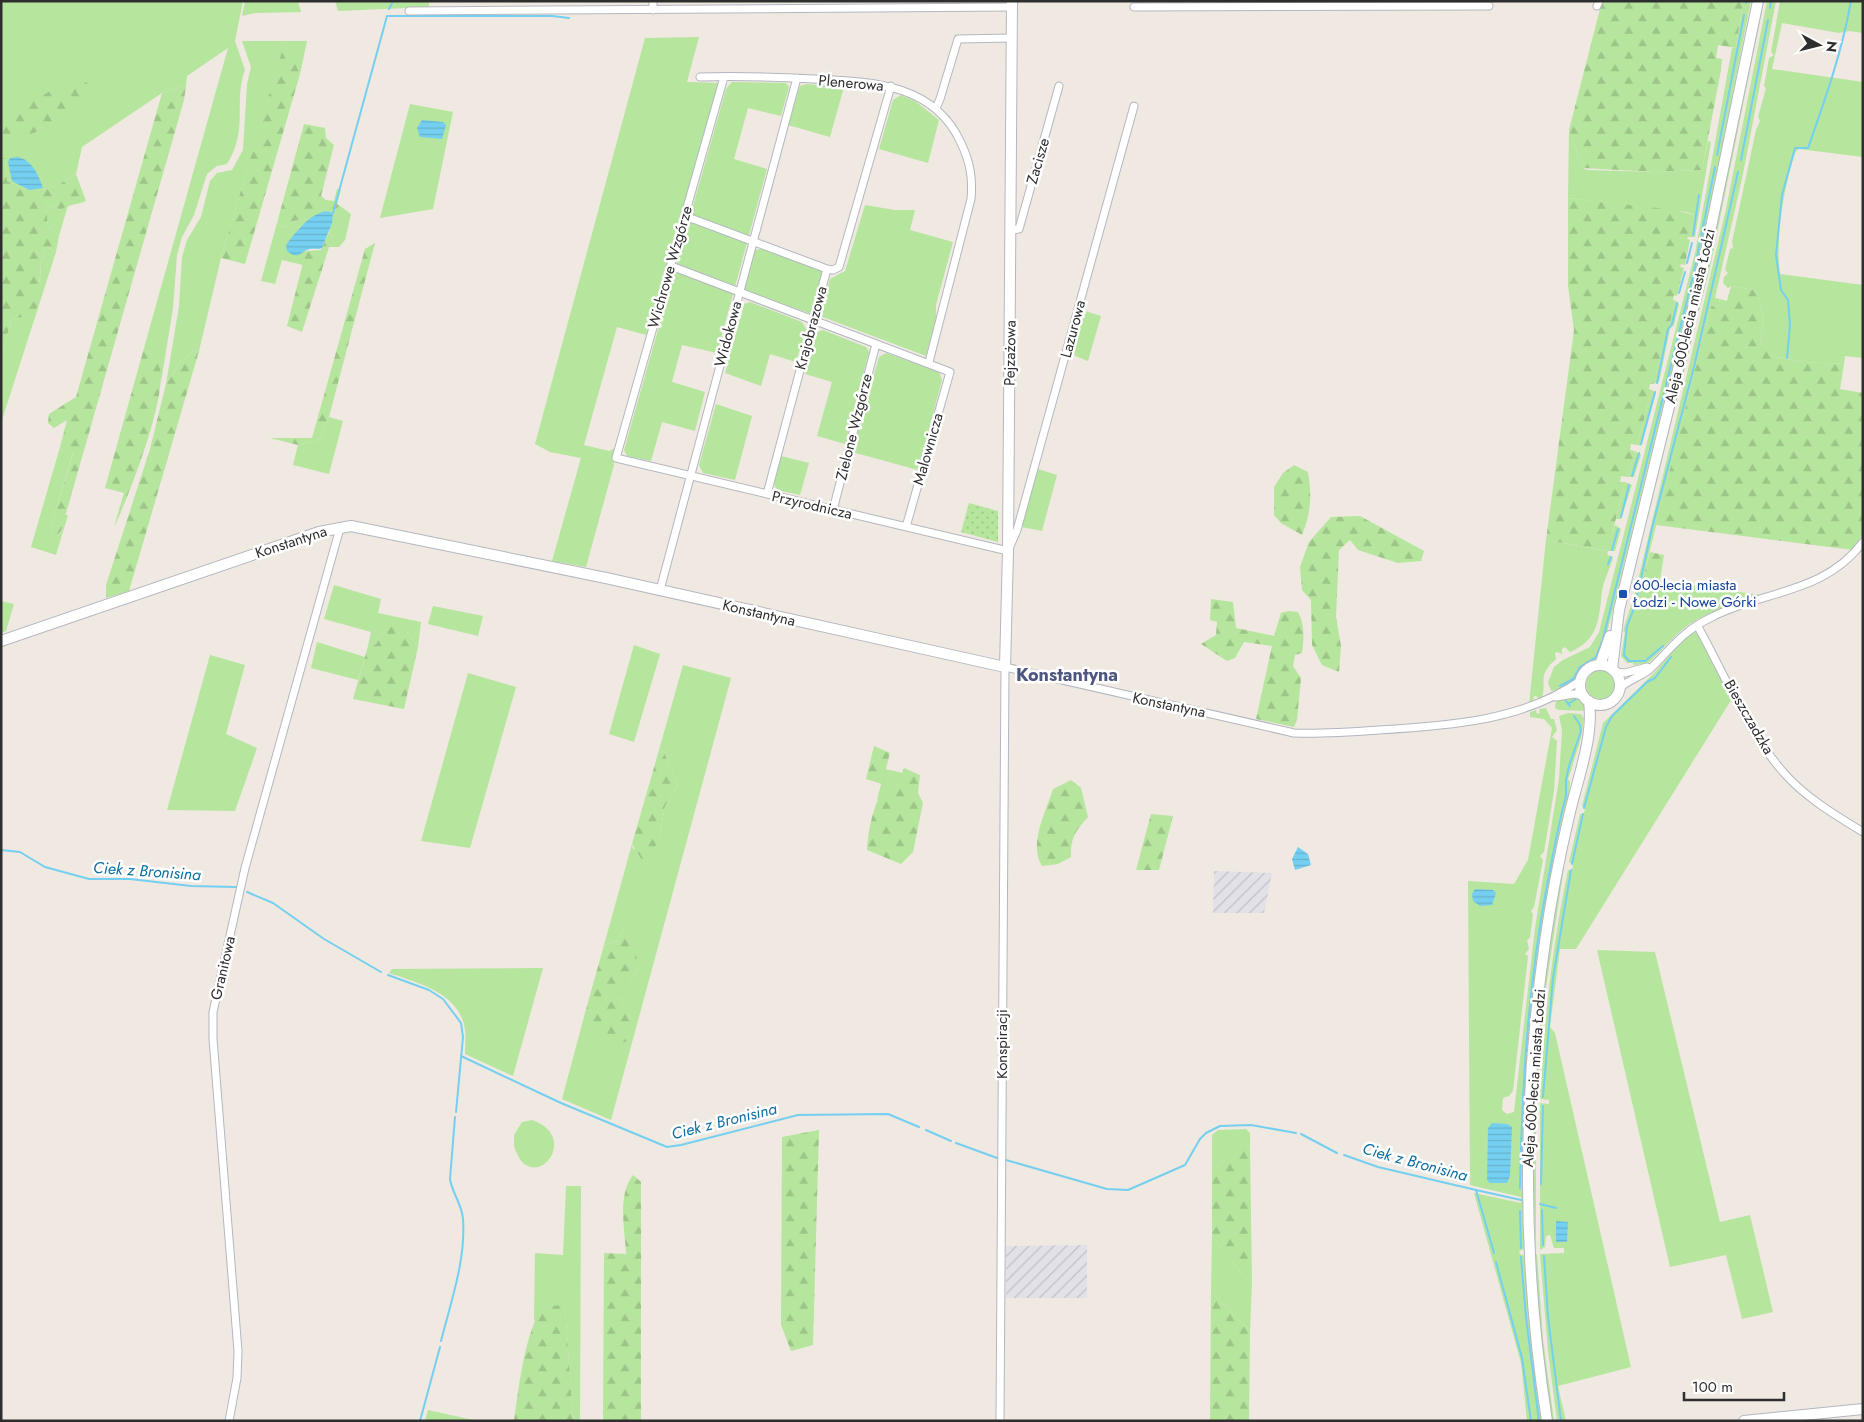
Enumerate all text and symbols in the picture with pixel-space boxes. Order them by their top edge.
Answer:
north arrow [1794,20,1844,70]
text: N [1821,40,1843,53]
street label: Plenerowa [818,69,884,97]
street label: Zacisze [1021,135,1055,187]
street label: Wichrowe Wzgórze [642,203,698,331]
street label: Aleja 600-lecia miasta Łodzi [1659,226,1721,406]
street label: Krajobrazowa [789,284,833,372]
street label: Lazurowa [1055,298,1091,360]
street label: Widokowa [709,299,747,369]
street label: Pejzażowa [998,320,1022,386]
street label: Zielone Wzgórze [830,371,878,483]
street label: Malownicza [907,410,949,488]
street label: Przyrodnicza [770,485,854,525]
street label: Konstantyna [252,520,330,564]
place label: 600-lecia miasta Łodzi - Nowe Górki [1632,574,1757,613]
marker: 600-lecia miasta Łodzi - Nowe Górki [1617,588,1629,600]
street label: Konstantyna [720,594,798,632]
district label: Konstantyna [1016,662,1118,688]
street label: Bieszczadzka [1719,675,1779,759]
street label: Konstantyna [1130,687,1208,723]
water label: Ciek z Bronisina [92,856,202,886]
street label: Granitowa [205,934,241,1002]
street label: Aleja 600-lecia miasta Łodzi [1517,988,1551,1168]
street label: Konspiracji [991,1009,1013,1079]
water label: Ciek z Bronisina [669,1097,779,1145]
water label: Ciek z Bronisina [1360,1137,1470,1187]
scale bar [1684,1370,1784,1402]
text: 100 m [1692,1376,1733,1398]

